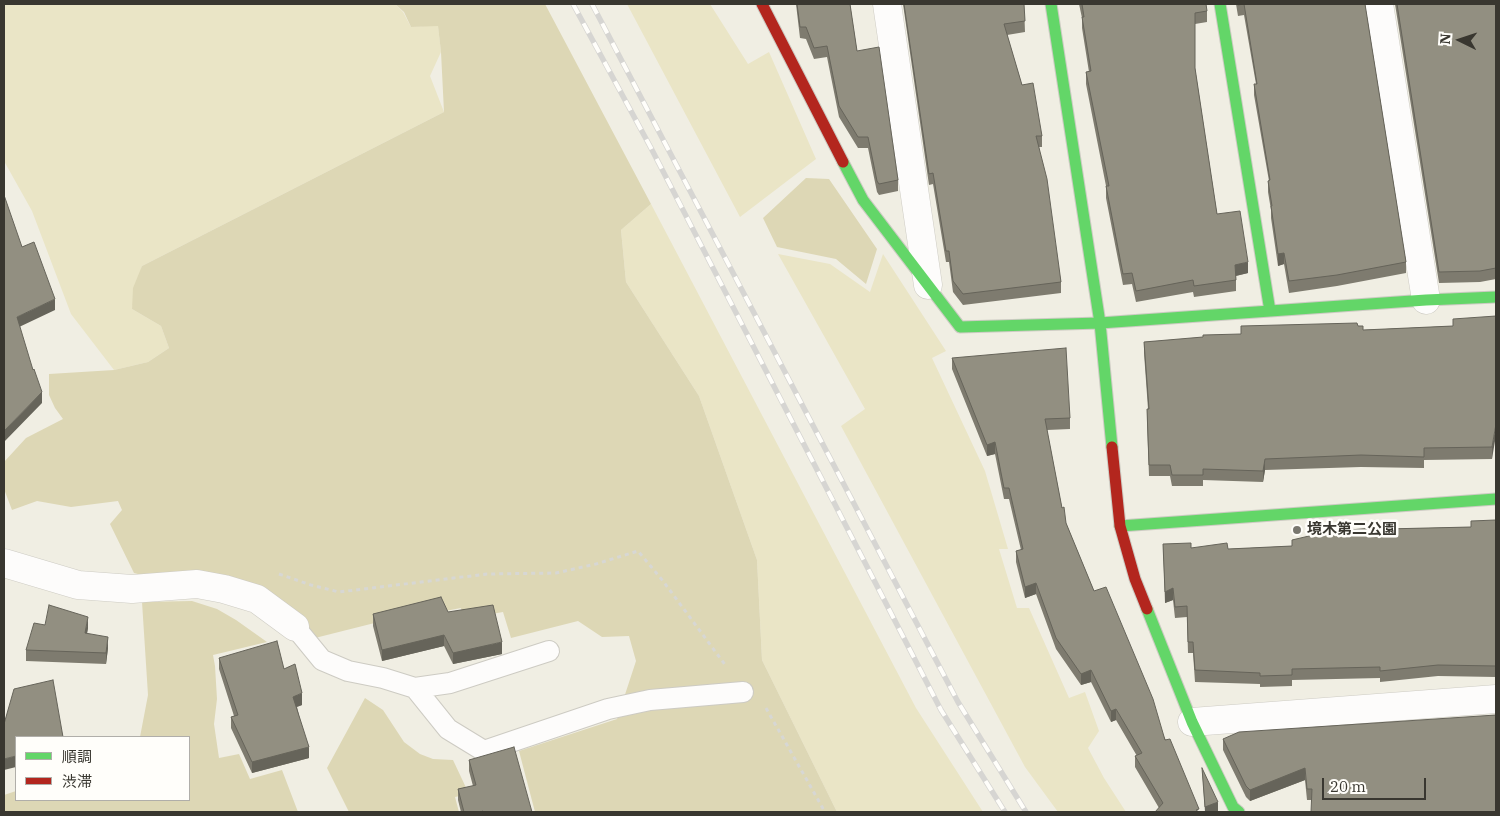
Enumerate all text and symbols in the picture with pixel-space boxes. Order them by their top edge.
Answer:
north arrow [1435,15,1485,65]
text: N [1436,33,1454,45]
place label: 境木第二公園 [1307,521,1397,539]
marker: 境木第二公園 [1291,524,1303,536]
legend [15,736,190,801]
text: 順調 [62,747,92,766]
scale bar [1325,768,1429,800]
text: 渋滞 [62,772,92,791]
text: 20 m [1330,777,1366,796]

